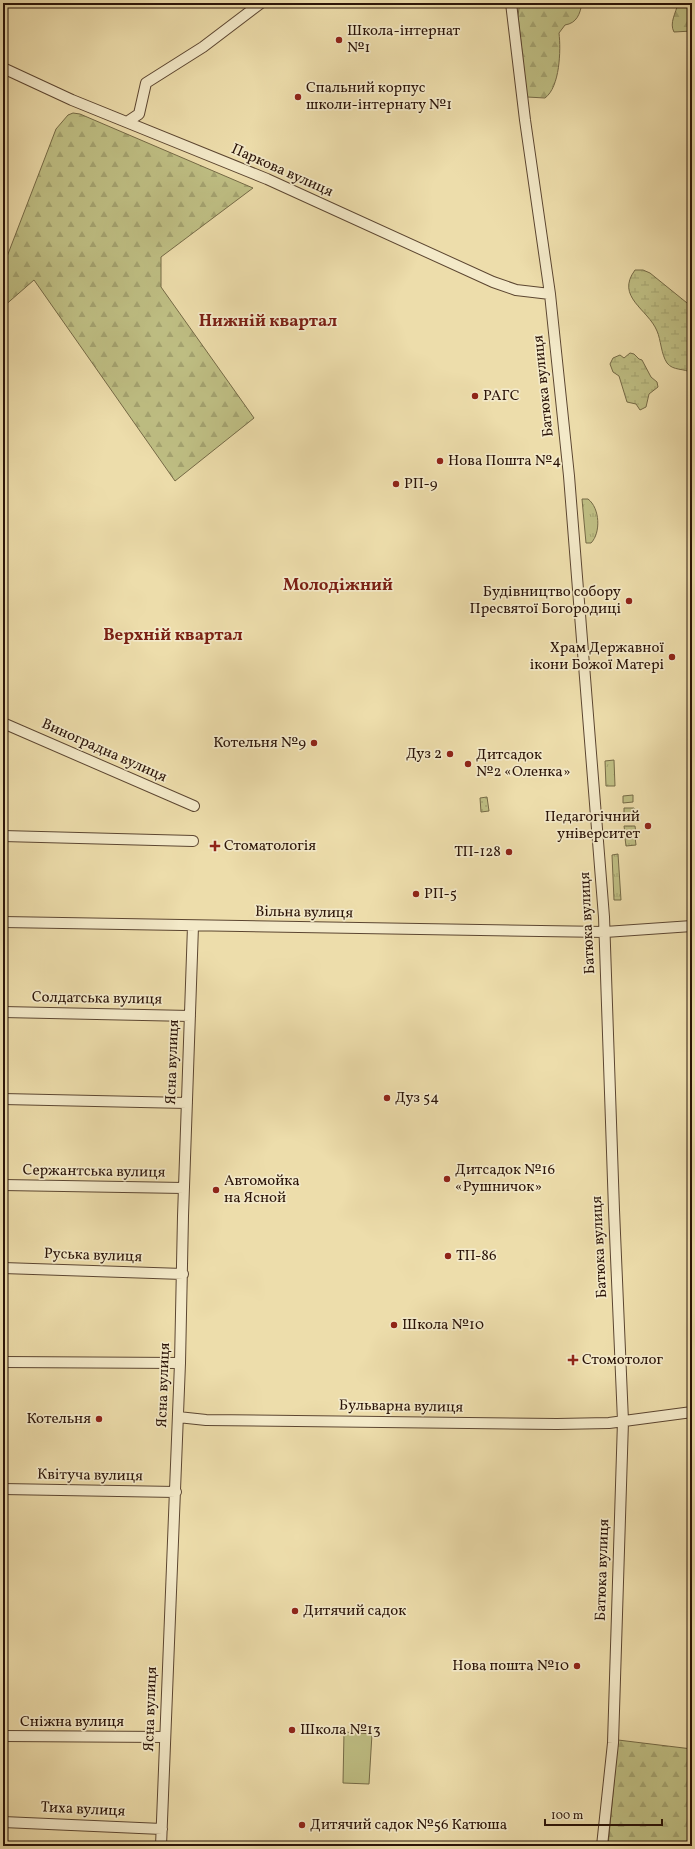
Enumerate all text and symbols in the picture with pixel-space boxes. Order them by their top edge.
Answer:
place label: Школа-інтернат №1 [347,21,460,59]
marker: Школа-інтернат №1 [334,35,344,45]
place label: Спальний корпус школи-інтернату №1 [306,78,452,116]
marker: Спальний корпус школи-інтернату №1 [293,92,303,102]
street label: Паркова вулиця [228,139,337,203]
district label: Нижній квартал [199,310,337,333]
street label: Батюка вулиця [528,334,560,438]
place label: РАГС [483,386,520,407]
marker: РАГС [470,391,480,401]
place label: Нова Пошта №4 [448,451,561,472]
marker: Нова Пошта №4 [435,456,445,466]
place label: РП-9 [404,474,438,495]
marker: РП-9 [391,479,401,489]
district label: Молодіжний [283,574,393,597]
place label: Будівництво собору Пресвятої Богородиці [470,582,621,620]
marker: Будівництво собору Пресвятої Богородиці [624,596,634,606]
district label: Верхній квартал [103,624,243,647]
place label: Храм Державної ікони Божої Матері [530,638,664,676]
marker: Храм Державної ікони Божої Матері [667,652,677,662]
street label: Виноградна вулиця [38,714,170,788]
place label: Котельня №9 [213,733,306,754]
marker: Котельня №9 [309,738,319,748]
place label: Дуз 2 [406,744,442,765]
place label: Дитсадок №2 «Оленка» [476,745,571,783]
marker: Дуз 2 [445,749,455,759]
marker: Дитсадок №2 «Оленка» [463,759,473,769]
place label: Педагогічний університет [545,807,640,845]
marker: Педагогічний університет [643,821,653,831]
place label: Стоматологія [224,836,316,857]
marker: Стоматологія [209,840,221,852]
place label: ТП-128 [454,842,501,863]
marker: ТП-128 [504,847,514,857]
street label: Батюка вулиця [575,871,601,975]
place label: РП-5 [424,884,457,905]
marker: РП-5 [411,889,421,899]
street label: Вільна вулиця [255,902,353,924]
street label: Солдатська вулиця [32,987,163,1011]
street label: Ясна вулиця [161,1019,185,1105]
place label: Дуз 54 [395,1088,439,1109]
marker: Дуз 54 [382,1093,392,1103]
street label: Сержантська вулиця [22,1160,166,1184]
place label: Дитсадок №16 «Рушничок» [455,1160,555,1198]
place label: Автомойка на Ясной [224,1171,300,1209]
marker: Дитсадок №16 «Рушничок» [442,1174,452,1184]
marker: Автомойка на Ясной [211,1185,221,1195]
street label: Батюка вулиця [587,1195,613,1299]
street label: Руська вулиця [44,1244,143,1268]
place label: ТП-86 [456,1246,497,1267]
marker: ТП-86 [443,1251,453,1261]
place label: Школа №10 [402,1315,484,1336]
marker: Школа №10 [389,1320,399,1330]
street label: Ясна вулиця [152,1342,176,1428]
place label: Стомотолог [582,1350,663,1371]
marker: Стомотолог [567,1354,579,1366]
street label: Бульварна вулиця [339,1395,464,1419]
place label: Котельня [26,1409,91,1430]
marker: Котельня [94,1414,104,1424]
street label: Квітуча вулиця [37,1465,143,1487]
street label: Батюка вулиця [591,1518,615,1622]
place label: Дитячий садок [303,1601,406,1622]
marker: Дитячий садок [290,1606,300,1616]
place label: Нова пошта №10 [452,1656,569,1677]
marker: Нова пошта №10 [572,1661,582,1671]
street label: Ясна вулиця [139,1666,163,1752]
street label: Сніжна вулиця [20,1712,124,1733]
place label: Школа №13 [300,1720,381,1741]
marker: Школа №13 [287,1725,297,1735]
street label: Тиха вулиця [40,1797,126,1823]
scale bar [545,1801,662,1827]
text: 100 m [551,1808,584,1824]
place label: Дитячий садок №56 Катюша [310,1815,507,1836]
marker: Дитячий садок №56 Катюша [297,1820,307,1830]

